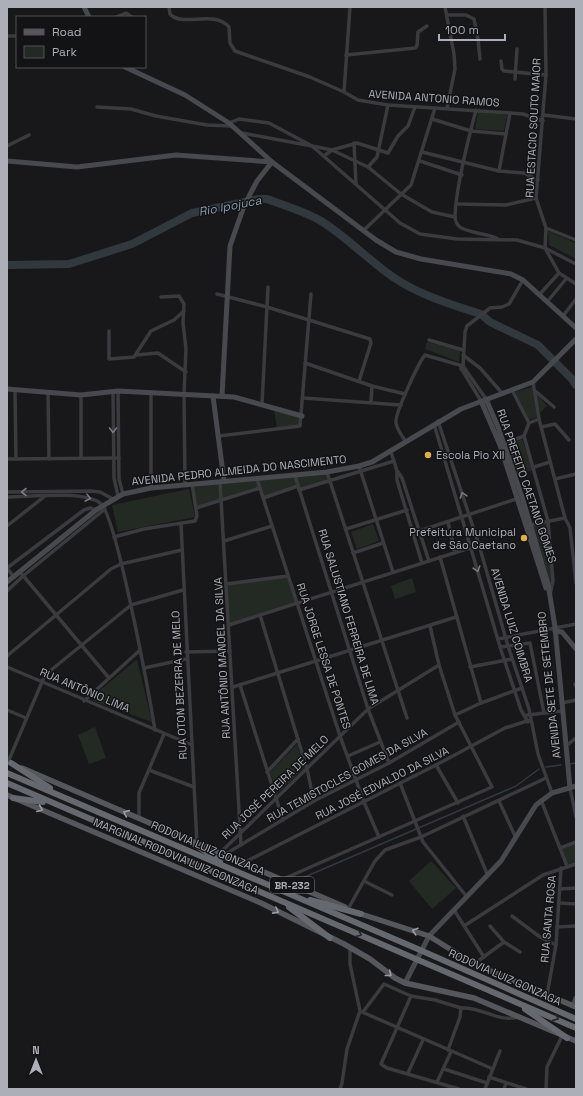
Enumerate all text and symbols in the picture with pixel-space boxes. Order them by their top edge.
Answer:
legend [16,16,146,68]
scale bar [439,16,505,42]
text: 100 m [445,22,479,38]
text: Road [52,24,81,40]
text: Park [52,44,77,60]
street label: RUA ESTACIO SOUTO MAIOR [522,58,544,198]
street label: AVENIDA ANTONIO RAMOS [368,86,500,110]
water label: Rio Ipojuca [197,192,263,220]
street label: RUA PREFEITO CAETANO GOMES [494,407,560,565]
one-way arrow [109,427,117,433]
place label: Escola Pio XII [436,448,505,462]
marker: Escola Pio XII [423,450,433,460]
street label: AVENIDA PEDRO ALMEIDA DO NASCIMENTO [131,452,347,488]
one-way arrow [21,488,27,496]
one-way arrow [459,492,468,499]
one-way arrow [84,493,91,501]
place label: Prefeitura Municipal de São Caetano [409,525,516,552]
street label: RUA SALUSTIANO FERREIRA DE LIMA [315,527,383,707]
marker: Prefeitura Municipal de São Caetano [519,533,529,543]
one-way arrow [472,565,481,572]
street label: AVENIDA LUIZ COIMBRA [488,566,536,684]
street label: RUA ANTÔNIO MANOEL DA SILVA [211,577,233,739]
street label: RUA JORGE LESSA DE PONTES [294,581,354,731]
street label: RUA OTON BEZERRA DE MELO [168,610,190,760]
street label: AVENIDA SETE DE SETEMBRO [534,611,564,759]
street label: RUA ANTÔNIO LIMA [38,665,132,715]
street label: RUA TEMISTOCLES GOMES DA SILVA [264,725,430,825]
street label: RUA JOSÉ PEREIRA DE MELO [218,732,332,842]
street label: RUA JOSÉ EDVALDO DA SILVA [313,743,451,823]
one-way arrow [36,804,44,812]
one-way arrow [123,810,130,818]
street label: MARGINAL RODOVIA LUIZ GONZAGA [91,815,261,897]
street label: RODOVIA LUIZ GONZAGA [149,818,267,878]
street label: RUA SANTA ROSA [537,875,559,963]
road number: BR-232 [270,877,314,893]
one-way arrow [272,906,279,914]
one-way arrow [411,927,418,936]
one-way arrow [356,929,363,937]
street label: RODOVIA LUIZ GONZAGA [446,946,564,1008]
one-way arrow [385,969,392,976]
one-way arrow [552,1014,559,1022]
north arrow [16,1040,56,1080]
text: N [32,1043,40,1057]

